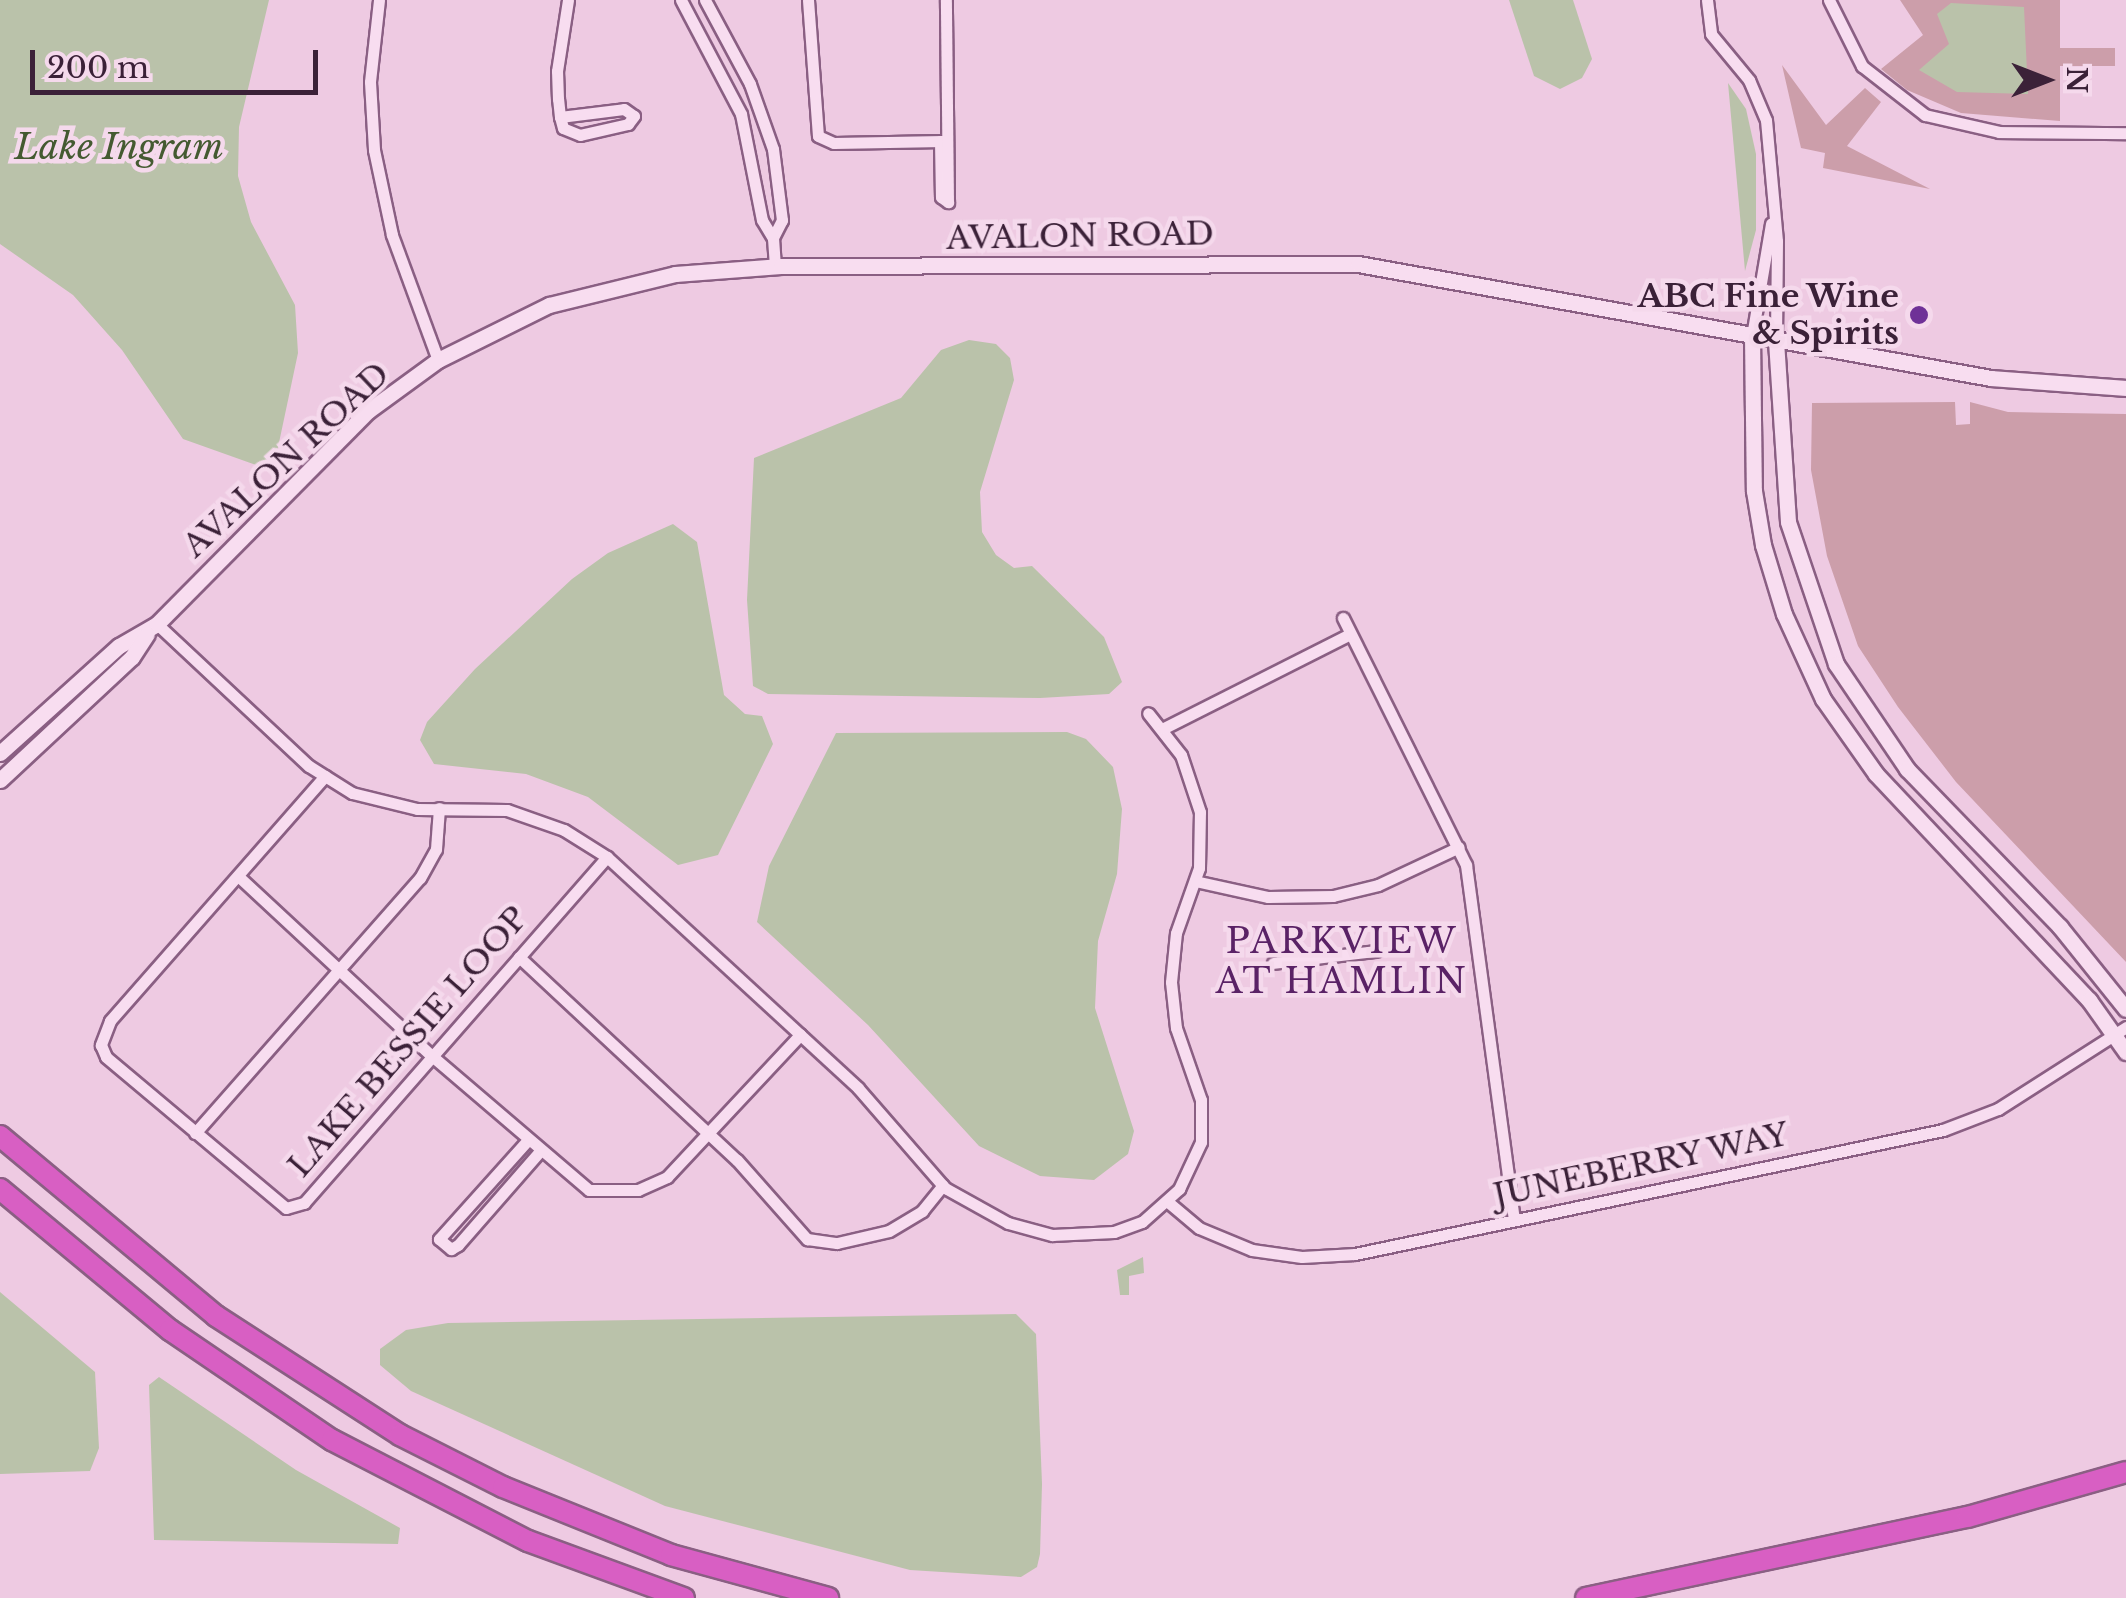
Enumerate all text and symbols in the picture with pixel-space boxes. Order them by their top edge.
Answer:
scale bar [35,30,322,92]
north arrow [1996,30,2096,130]
text: 200 m [47,49,149,86]
text: N [2059,67,2094,93]
water label: Lake Ingram [15,126,223,168]
street label: AVALON ROAD [946,214,1214,258]
place label: ABC Fine Wine & Spirits [1636,278,1899,353]
marker: ABC Fine Wine & Spirits [1908,304,1930,326]
street label: AVALON ROAD [175,355,397,565]
street label: LAKE BESSIE LOOP [280,899,536,1185]
district label: PARKVIEW AT HAMLIN [1215,920,1469,1002]
street label: JUNEBERRY WAY [1489,1115,1793,1215]

